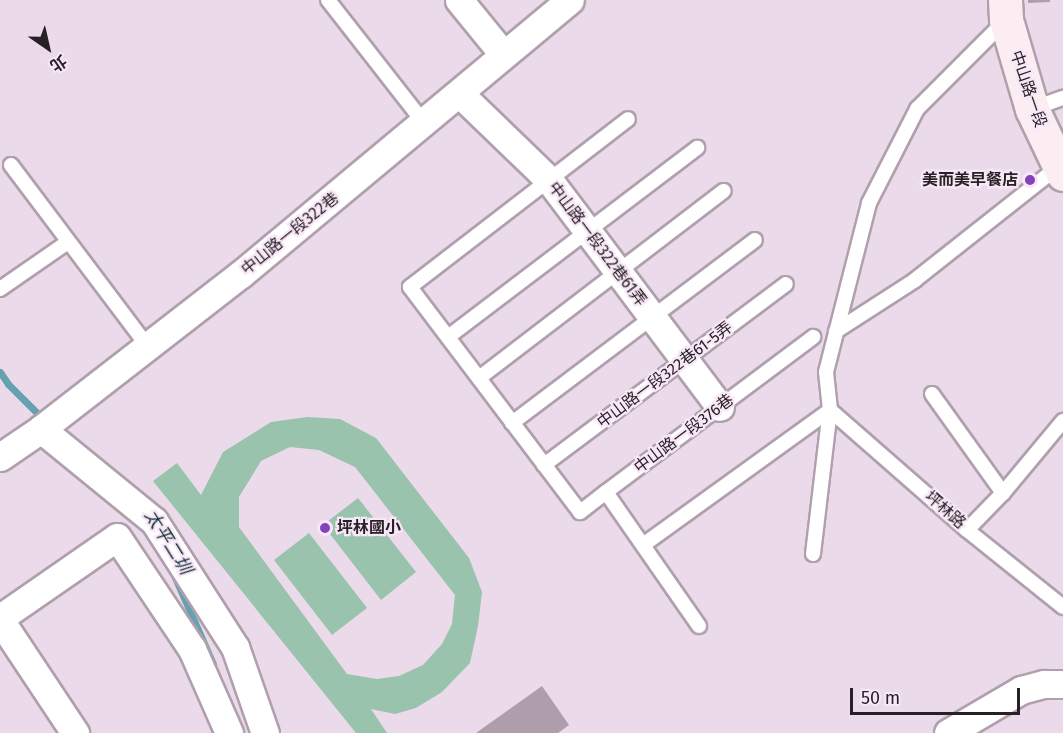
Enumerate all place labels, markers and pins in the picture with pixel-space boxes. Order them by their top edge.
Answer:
place label: 美而美早餐店 [922,170,1018,190]
marker: 美而美早餐店 [1023,173,1037,187]
place label: 坪林國小 [337,518,401,538]
marker: 坪林國小 [318,521,332,535]

